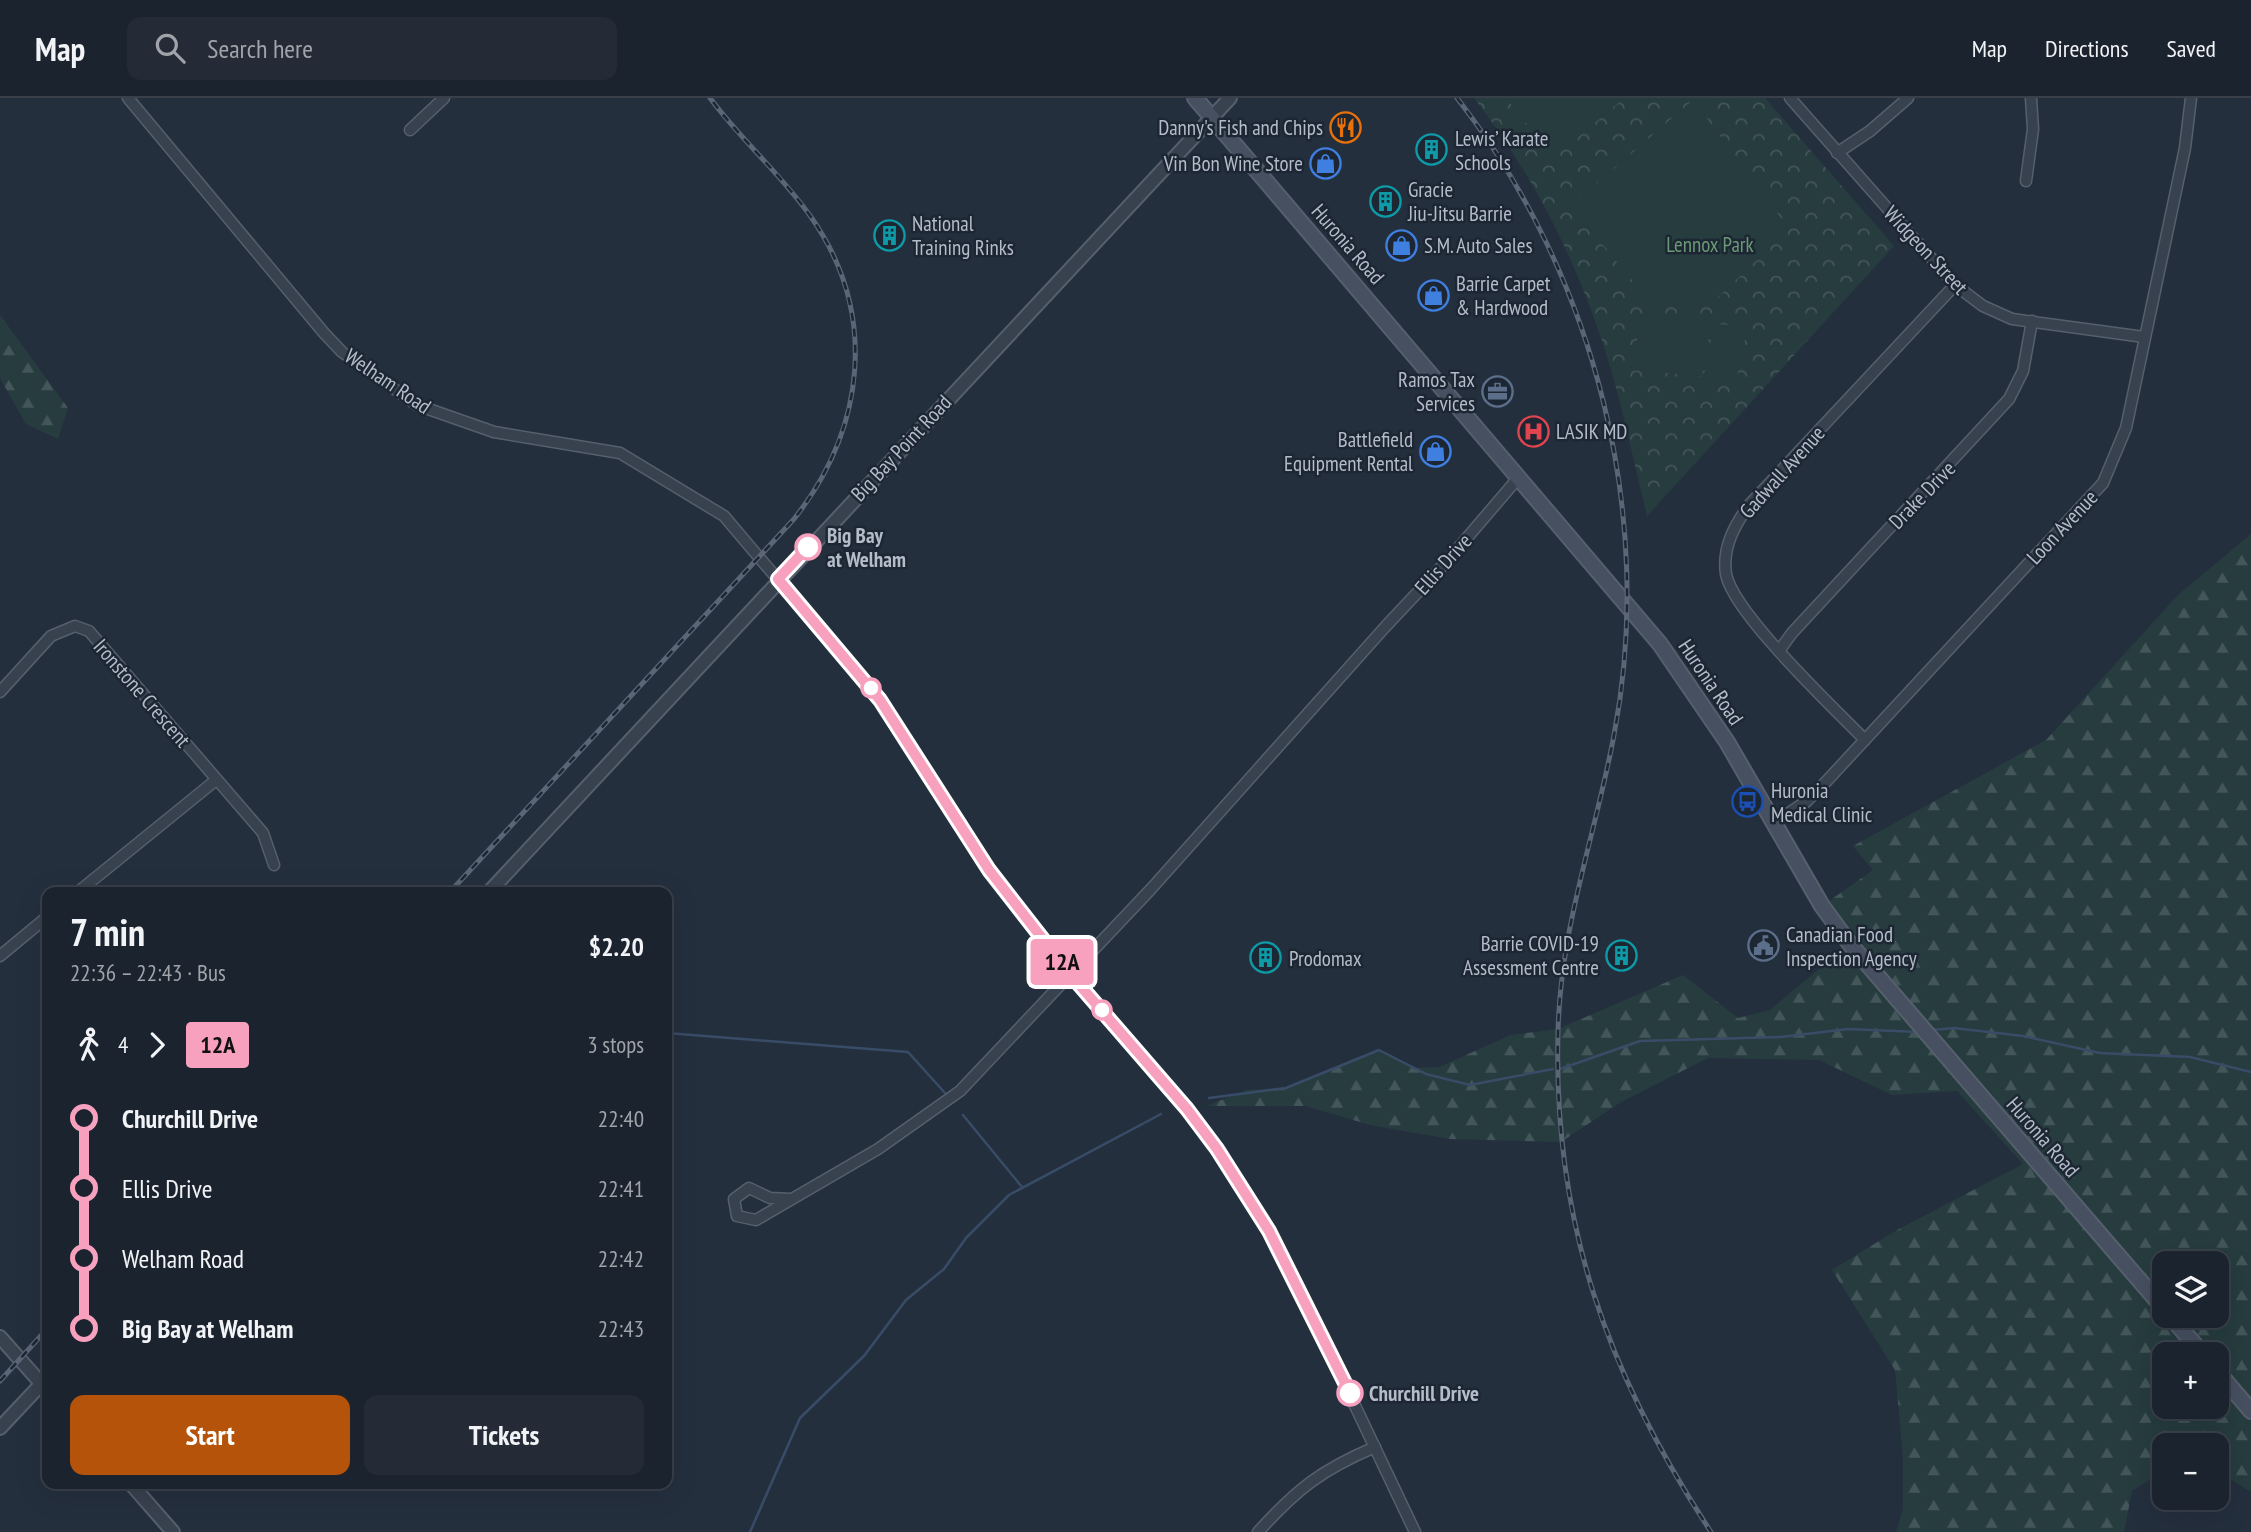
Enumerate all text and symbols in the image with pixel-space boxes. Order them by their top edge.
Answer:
search box [127,17,617,80]
text: Map [35,27,85,70]
icon: search [151,29,189,67]
text: Search here [207,32,313,65]
text: Map [1972,33,2007,64]
text: Directions [2045,33,2129,64]
text: Saved [2167,33,2216,64]
restaurant icon: Danny's Fish and Chips [1329,110,1363,144]
place label: Danny's Fish and Chips [1158,114,1323,141]
place label: Lewis’ Karate Schools [1455,125,1549,176]
building icon: Lewis’ Karate Schools [1415,133,1449,167]
shop icon: Vin Bon Wine Store [1309,146,1343,180]
place label: Vin Bon Wine Store [1163,150,1303,177]
place label: Gracie Jiu-Jitsu Barrie [1407,176,1512,227]
building icon: Gracie Jiu-Jitsu Barrie [1368,184,1402,218]
street label: Huronia Road [1306,198,1390,290]
street label: Widgeon Street [1878,200,1974,300]
place label: National Training Rinks [912,210,1014,261]
building icon: National Training Rinks [872,218,906,252]
shop icon: S.M. Auto Sales [1384,228,1418,262]
park label: Lennox Park [1666,231,1754,258]
place label: S.M. Auto Sales [1424,232,1533,259]
place label: Barrie Carpet & Hardwood [1456,270,1551,321]
shop icon: Barrie Carpet & Hardwood [1416,278,1450,312]
street label: Welham Road [340,342,436,420]
place label: Ramos Tax Services [1398,366,1475,417]
office icon: Ramos Tax Services [1481,374,1515,408]
street label: Big Bay Point Road [845,389,957,507]
hospital icon: LASIK MD [1516,414,1550,448]
place label: LASIK MD [1556,418,1627,445]
street label: Gadwall Avenue [1733,420,1831,524]
place label: Battlefield Equipment Rental [1284,426,1413,477]
shop icon: Battlefield Equipment Rental [1419,434,1453,468]
street label: Drake Drive [1883,455,1961,535]
street label: Loon Avenue [2021,484,2103,570]
place label: Big Bay at Welham [827,522,906,573]
street label: Ellis Drive [1409,528,1477,600]
marker: Big Bay at Welham [795,534,821,560]
street label: Ironstone Crescent [88,633,197,753]
street label: Huronia Road [1673,634,1749,730]
unlabelled marker [861,678,881,698]
place label: Huronia Medical Clinic [1771,777,1873,828]
bus stop icon: Huronia Medical Clinic [1731,785,1765,819]
text: 7 min [70,907,145,956]
place label: Canadian Food Inspection Agency [1786,921,1917,972]
public building icon: Canadian Food Inspection Agency [1746,929,1780,963]
text: $2.20 [589,930,644,963]
place label: Barrie COVID-19 Assessment Centre [1463,930,1599,981]
building icon: Barrie COVID-19 Assessment Centre [1605,938,1639,972]
line badge: 12A [1022,939,1102,985]
building icon: Prodomax [1249,941,1283,975]
place label: Prodomax [1289,945,1362,972]
text: 12A [1045,946,1079,977]
text: 22:36 – 22:43 · Bus [70,958,226,987]
unlabelled marker [1092,1000,1112,1020]
icon: walk [70,1026,108,1064]
icon: forward [138,1026,176,1064]
text: 12A [200,1029,235,1060]
text: 4 [118,1030,128,1059]
text: 3 stops [587,1030,644,1059]
street label: Huronia Road [2001,1091,2085,1183]
text: Churchill Drive [122,1102,258,1135]
text: 22:40 [598,1104,644,1133]
text: Ellis Drive [122,1172,212,1205]
text: 22:41 [598,1174,644,1203]
text: Welham Road [122,1242,244,1275]
text: 22:42 [598,1244,644,1273]
map controls [2152,1251,2229,1510]
button: layers [2152,1251,2229,1328]
text: Big Bay at Welham [122,1312,294,1345]
text: 22:43 [598,1314,644,1343]
button: + [2152,1342,2229,1419]
marker: Churchill Drive [1337,1380,1363,1406]
place label: Churchill Drive [1369,1380,1479,1407]
button: Start [70,1395,350,1475]
button: Tickets [364,1395,644,1475]
button: − [2152,1433,2229,1510]

